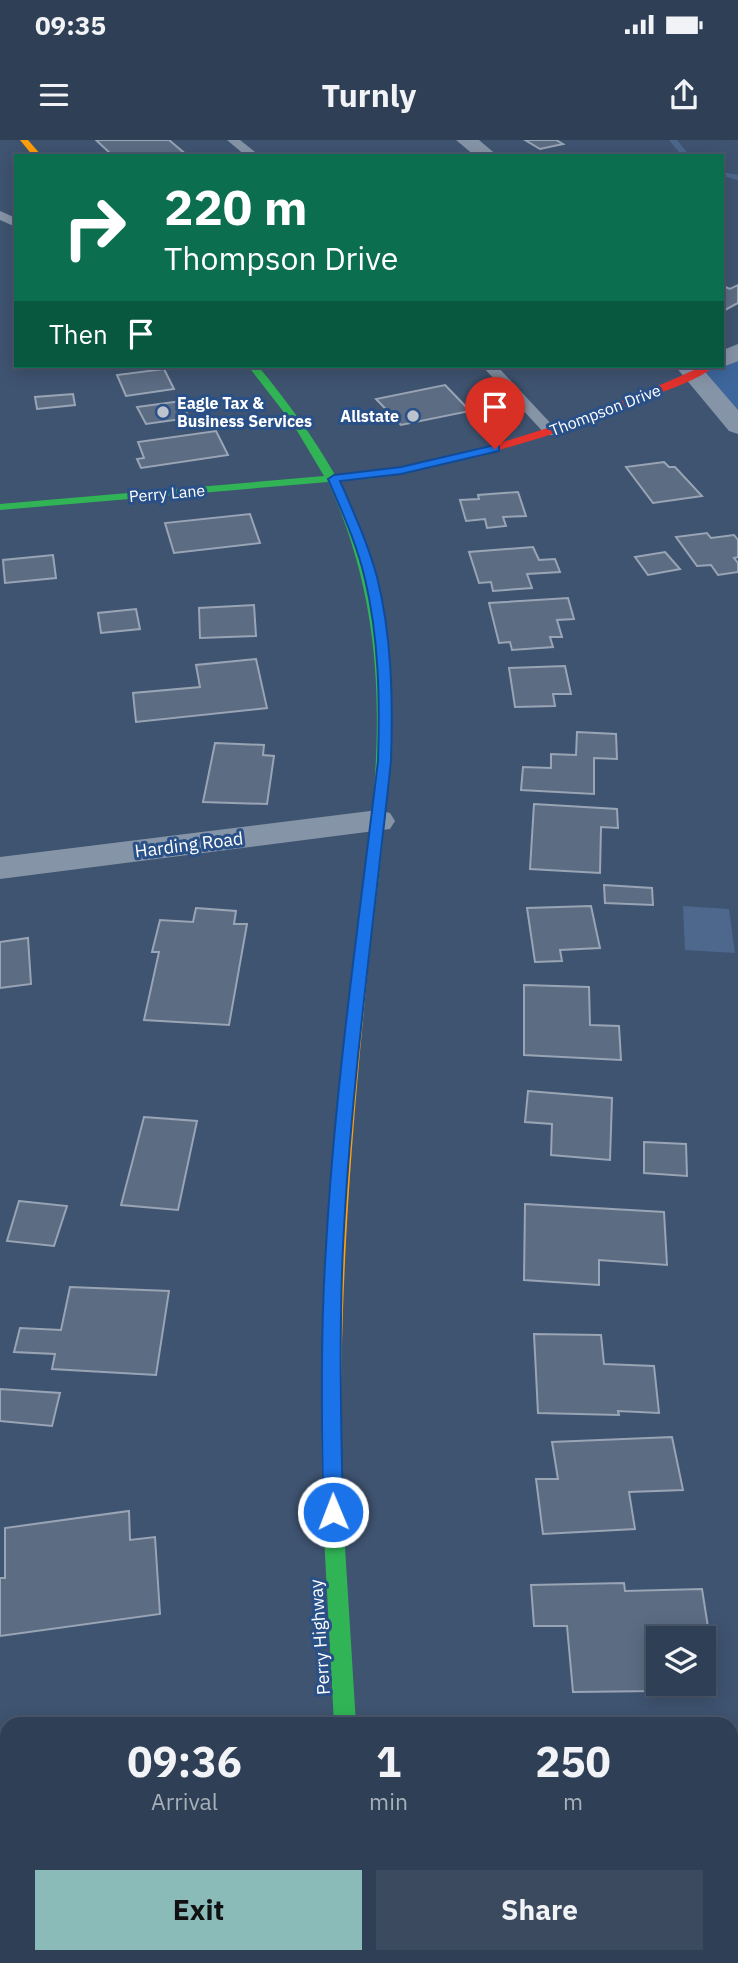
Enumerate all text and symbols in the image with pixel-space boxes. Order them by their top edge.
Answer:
text: 09:35 [35,8,106,42]
text: Turnly [322,74,416,116]
icon: menu [35,76,73,114]
icon: share [665,76,703,114]
text: 220 m [164,175,308,238]
icon: right [49,182,140,273]
text: Thompson Drive [164,237,398,279]
icon: arrive [122,315,160,353]
text: Then [49,317,108,351]
pin [465,377,525,449]
street label: Thompson Drive [547,380,663,440]
icon: arrive [476,388,514,426]
place label: Eagle Tax & Business Services [177,393,312,431]
marker: Eagle Tax & Business Services [155,404,171,420]
place label: Allstate [340,406,399,426]
marker: Allstate [405,408,421,424]
street label: Perry Lane [128,480,206,506]
street label: Harding Road [133,826,245,863]
position arrow [296,1475,370,1549]
street label: Perry Highway [304,1578,335,1696]
map controls [646,1626,716,1696]
button: layers [646,1626,716,1696]
text: 09:36 [127,1734,242,1789]
text: 1 [376,1734,401,1789]
text: 250 [535,1734,611,1789]
text: Arrival [151,1786,218,1816]
text: min [369,1786,408,1816]
text: m [563,1786,583,1816]
button: Exit [35,1870,362,1950]
button: Share [376,1870,703,1950]

